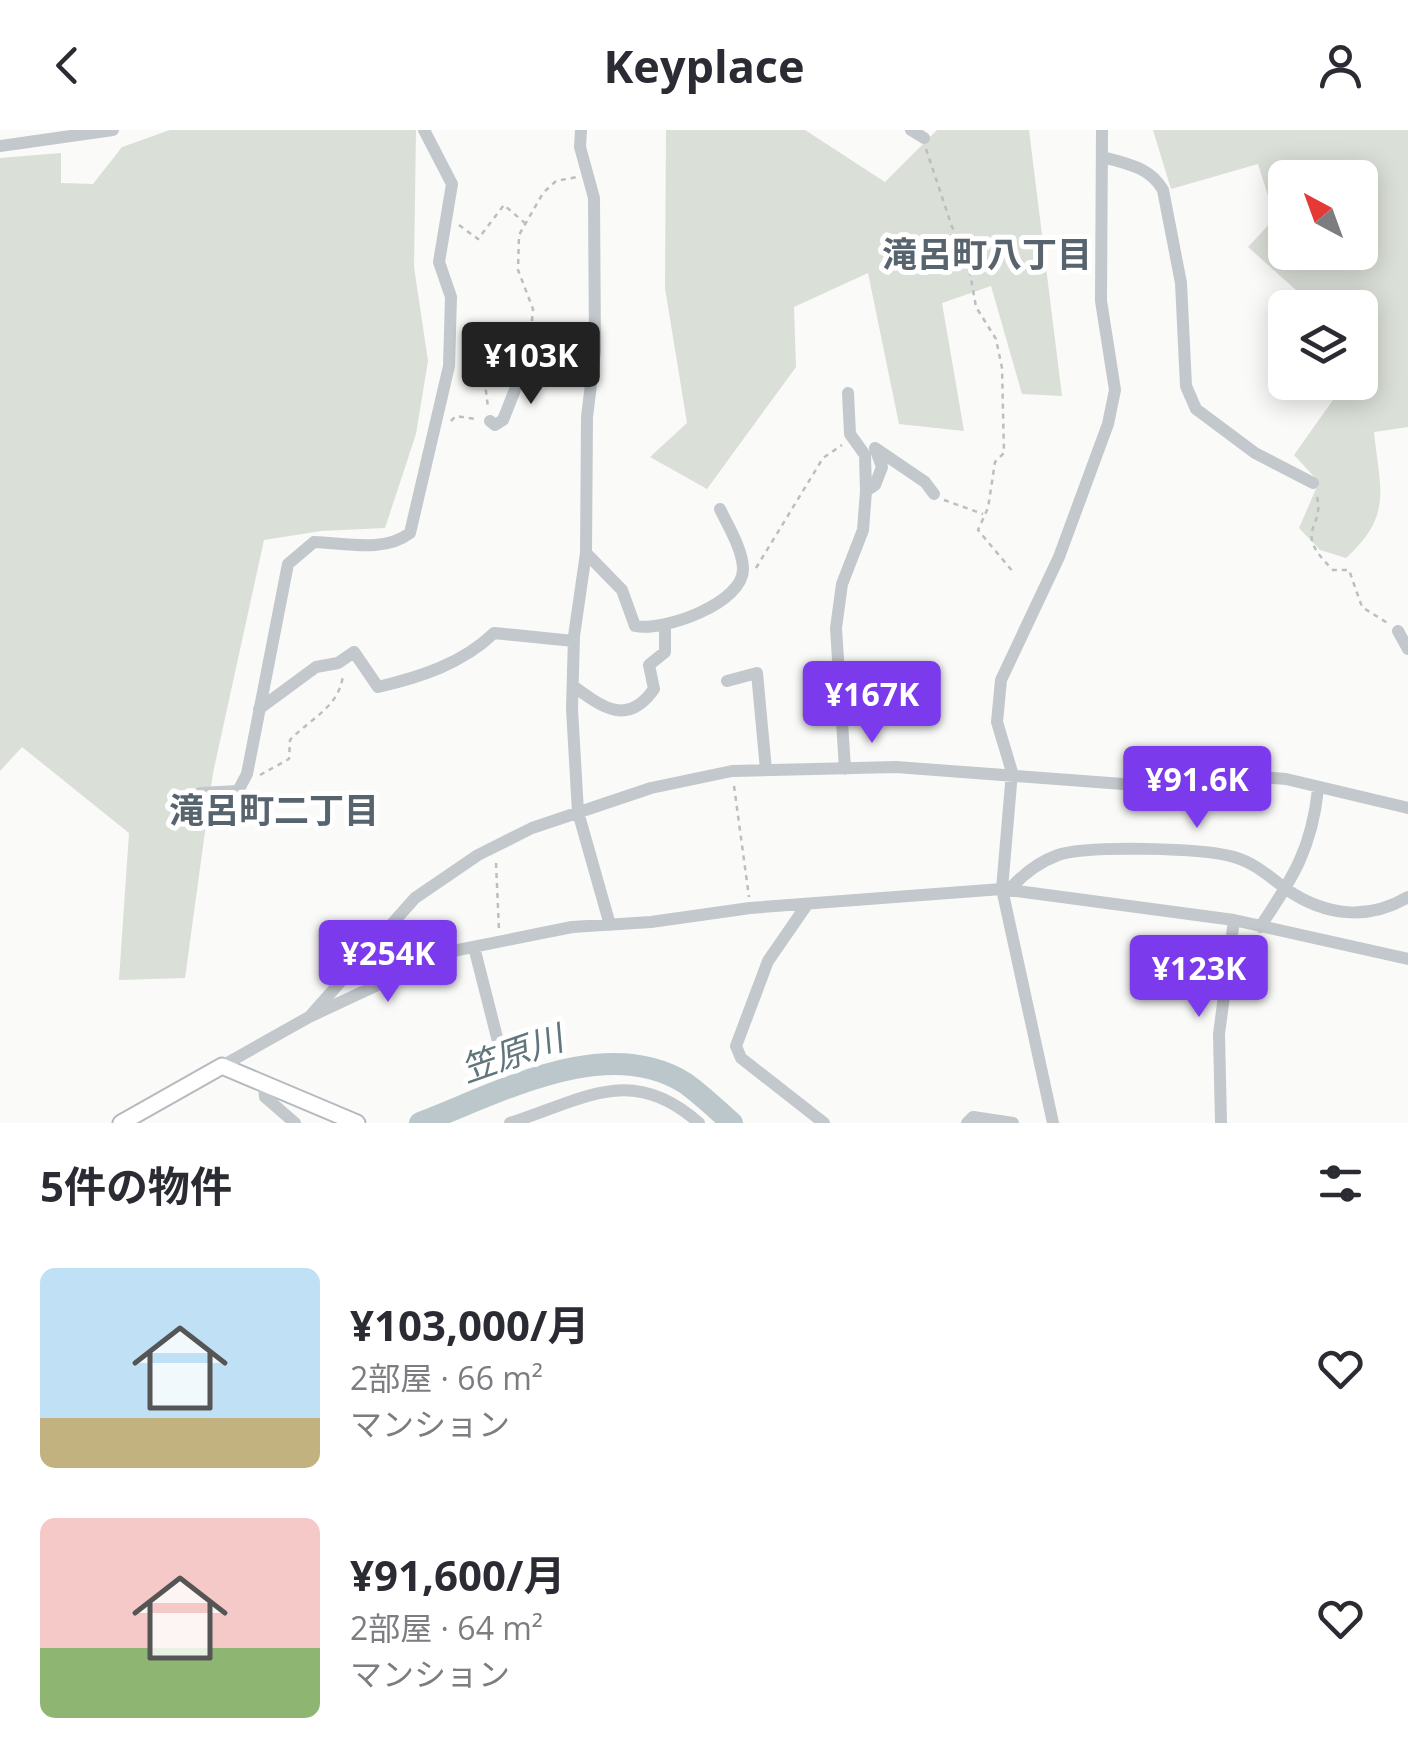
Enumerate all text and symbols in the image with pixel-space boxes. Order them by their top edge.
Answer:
text: Keyplace [603,35,805,96]
icon: back [40,38,95,93]
icon: person [1313,38,1368,93]
north arrow [1268,160,1378,270]
map controls [1268,160,1378,400]
district label: 滝呂町八丁目 [882,230,1092,277]
button: layers [1268,290,1378,400]
pin: ¥103K [461,322,601,407]
text: ¥103K [484,333,578,376]
pin: ¥167K [802,661,942,746]
text: ¥167K [825,672,919,715]
pin: ¥91.6K [1116,746,1278,831]
text: ¥91.6K [1145,757,1249,800]
district label: 滝呂町二丁目 [169,786,379,833]
pin: ¥254K [318,920,458,1005]
text: ¥254K [341,931,435,974]
pin: ¥123K [1129,935,1269,1020]
text: ¥123K [1152,946,1246,989]
water label: 笠原川 [454,1012,573,1092]
icon: filters [1313,1156,1368,1211]
text: 5件の物件 [40,1157,232,1214]
text: ¥103,000/月 [350,1296,589,1353]
icon: home [120,1308,240,1428]
icon: heart [1313,1341,1368,1396]
text: 2部屋 · 66 m² [350,1356,543,1399]
text: マンション [350,1402,510,1445]
text: ¥91,600/月 [350,1546,565,1603]
icon: home [120,1558,240,1678]
icon: heart [1313,1591,1368,1646]
text: 2部屋 · 64 m² [350,1606,543,1649]
text: マンション [350,1652,510,1695]

